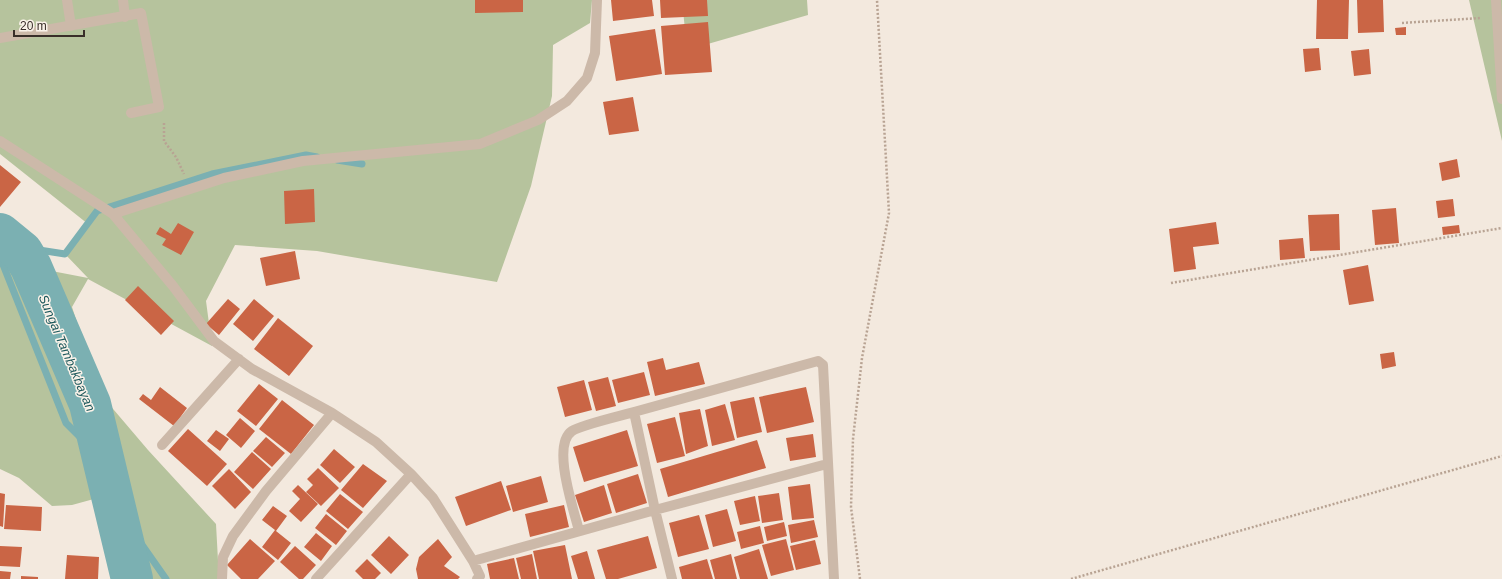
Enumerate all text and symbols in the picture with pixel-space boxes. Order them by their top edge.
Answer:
scale bar [14,12,84,38]
text: 20 m [20,19,47,33]
water label: Sungai Tambakbayan [36,292,98,414]

